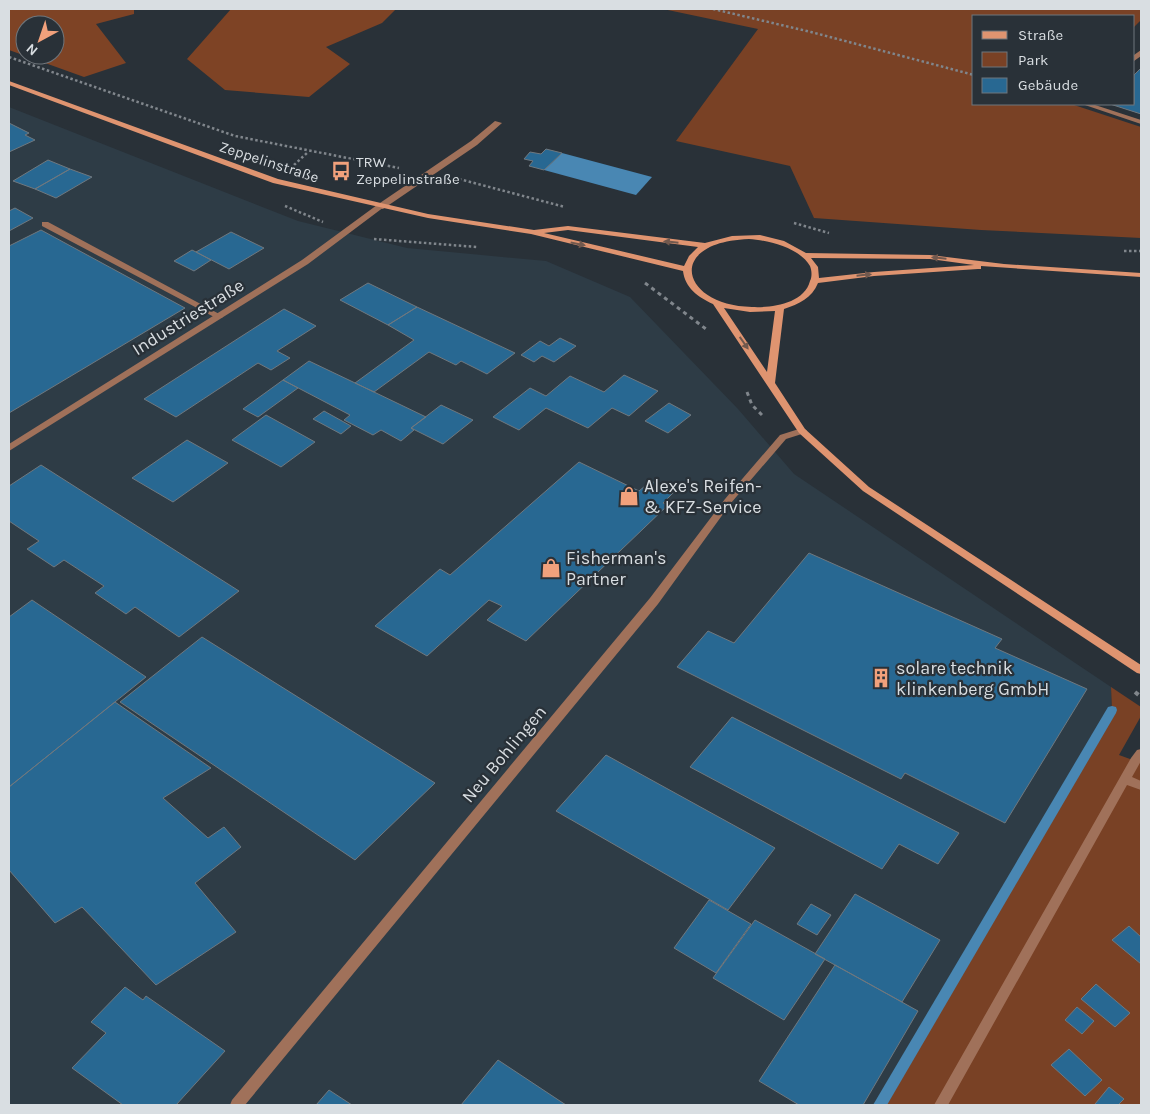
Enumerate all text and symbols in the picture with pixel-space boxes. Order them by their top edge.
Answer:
north arrow [15,15,65,65]
legend [972,15,1135,105]
text: Straße [1018,26,1063,44]
text: N [23,40,41,59]
text: Park [1018,51,1048,69]
text: Gebäude [1018,76,1078,94]
street label: Zeppelinstraße [217,137,321,187]
place label: TRW Zeppelinstraße [356,153,460,188]
bus stop icon: TRW Zeppelinstraße [330,160,352,182]
one-way arrow [663,238,679,246]
one-way arrow [570,240,585,248]
one-way arrow [930,254,946,262]
one-way arrow [857,271,873,279]
street label: Industriestraße [128,274,248,360]
one-way arrow [739,337,749,350]
place label: Alexe's Reifen- & KFZ-Service [644,475,762,518]
shop icon: Alexe's Reifen- & KFZ-Service [618,485,640,507]
place label: Fisherman's Partner [566,547,666,590]
shop icon: Fisherman's Partner [540,557,562,579]
place label: solare technik klinkenberg GmbH [896,657,1049,700]
building icon: solare technik klinkenberg GmbH [870,667,892,689]
street label: Neu Bohlingen [457,701,551,807]

